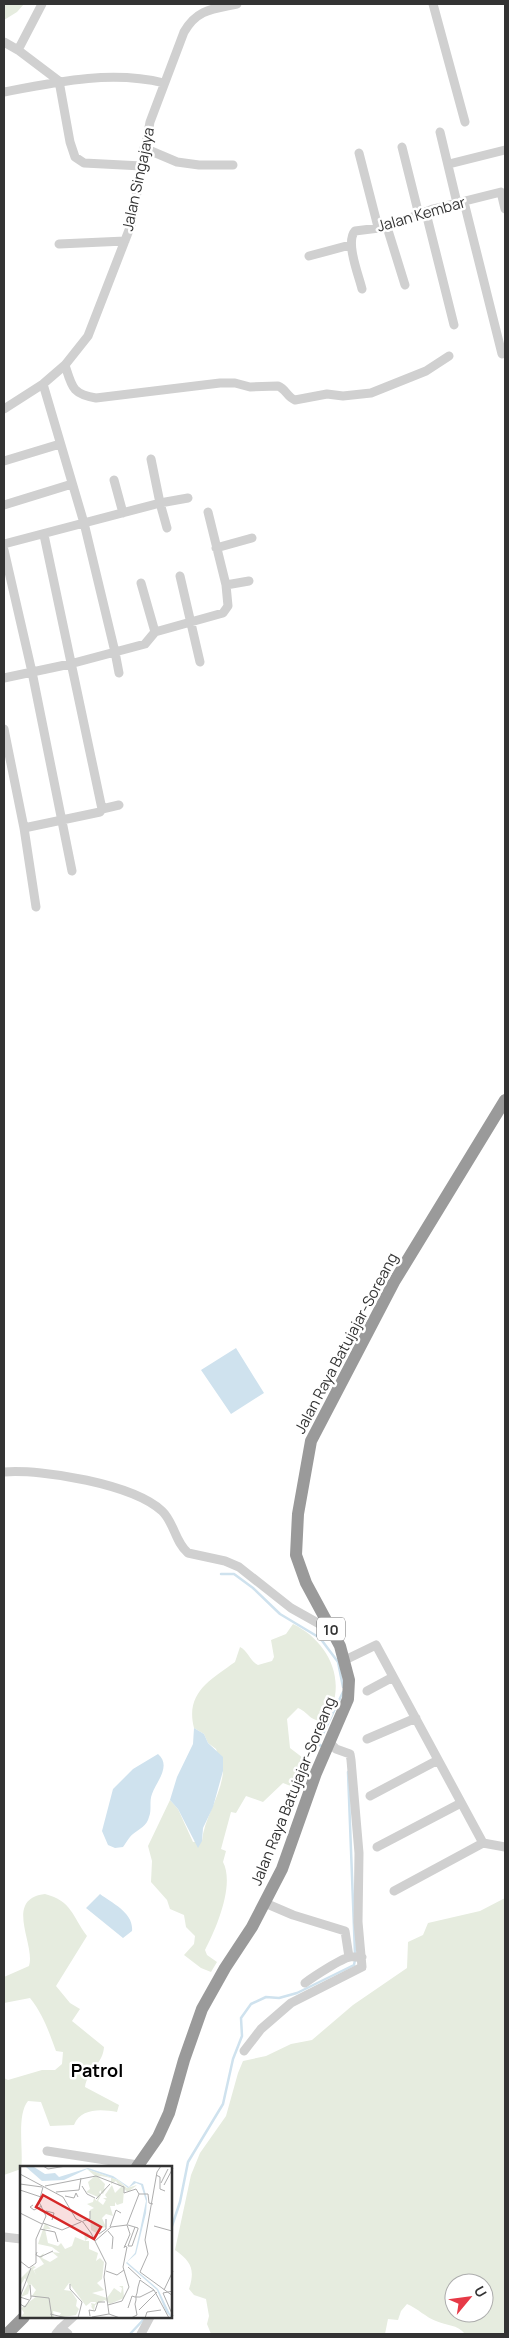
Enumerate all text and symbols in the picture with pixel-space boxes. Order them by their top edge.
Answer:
street label: Jalan Singajaya [117,125,159,233]
street label: Jalan Kembar [374,191,468,237]
street label: Jalan Raya Batujajar-Soreang [289,1249,403,1437]
road number: 10 [317,1618,345,1640]
street label: Jalan Raya Batujajar-Soreang [245,1694,341,1888]
district label: Patrol [71,2058,123,2082]
inset map [20,2166,172,2318]
north arrow [444,2273,494,2323]
text: U [470,2282,492,2300]

